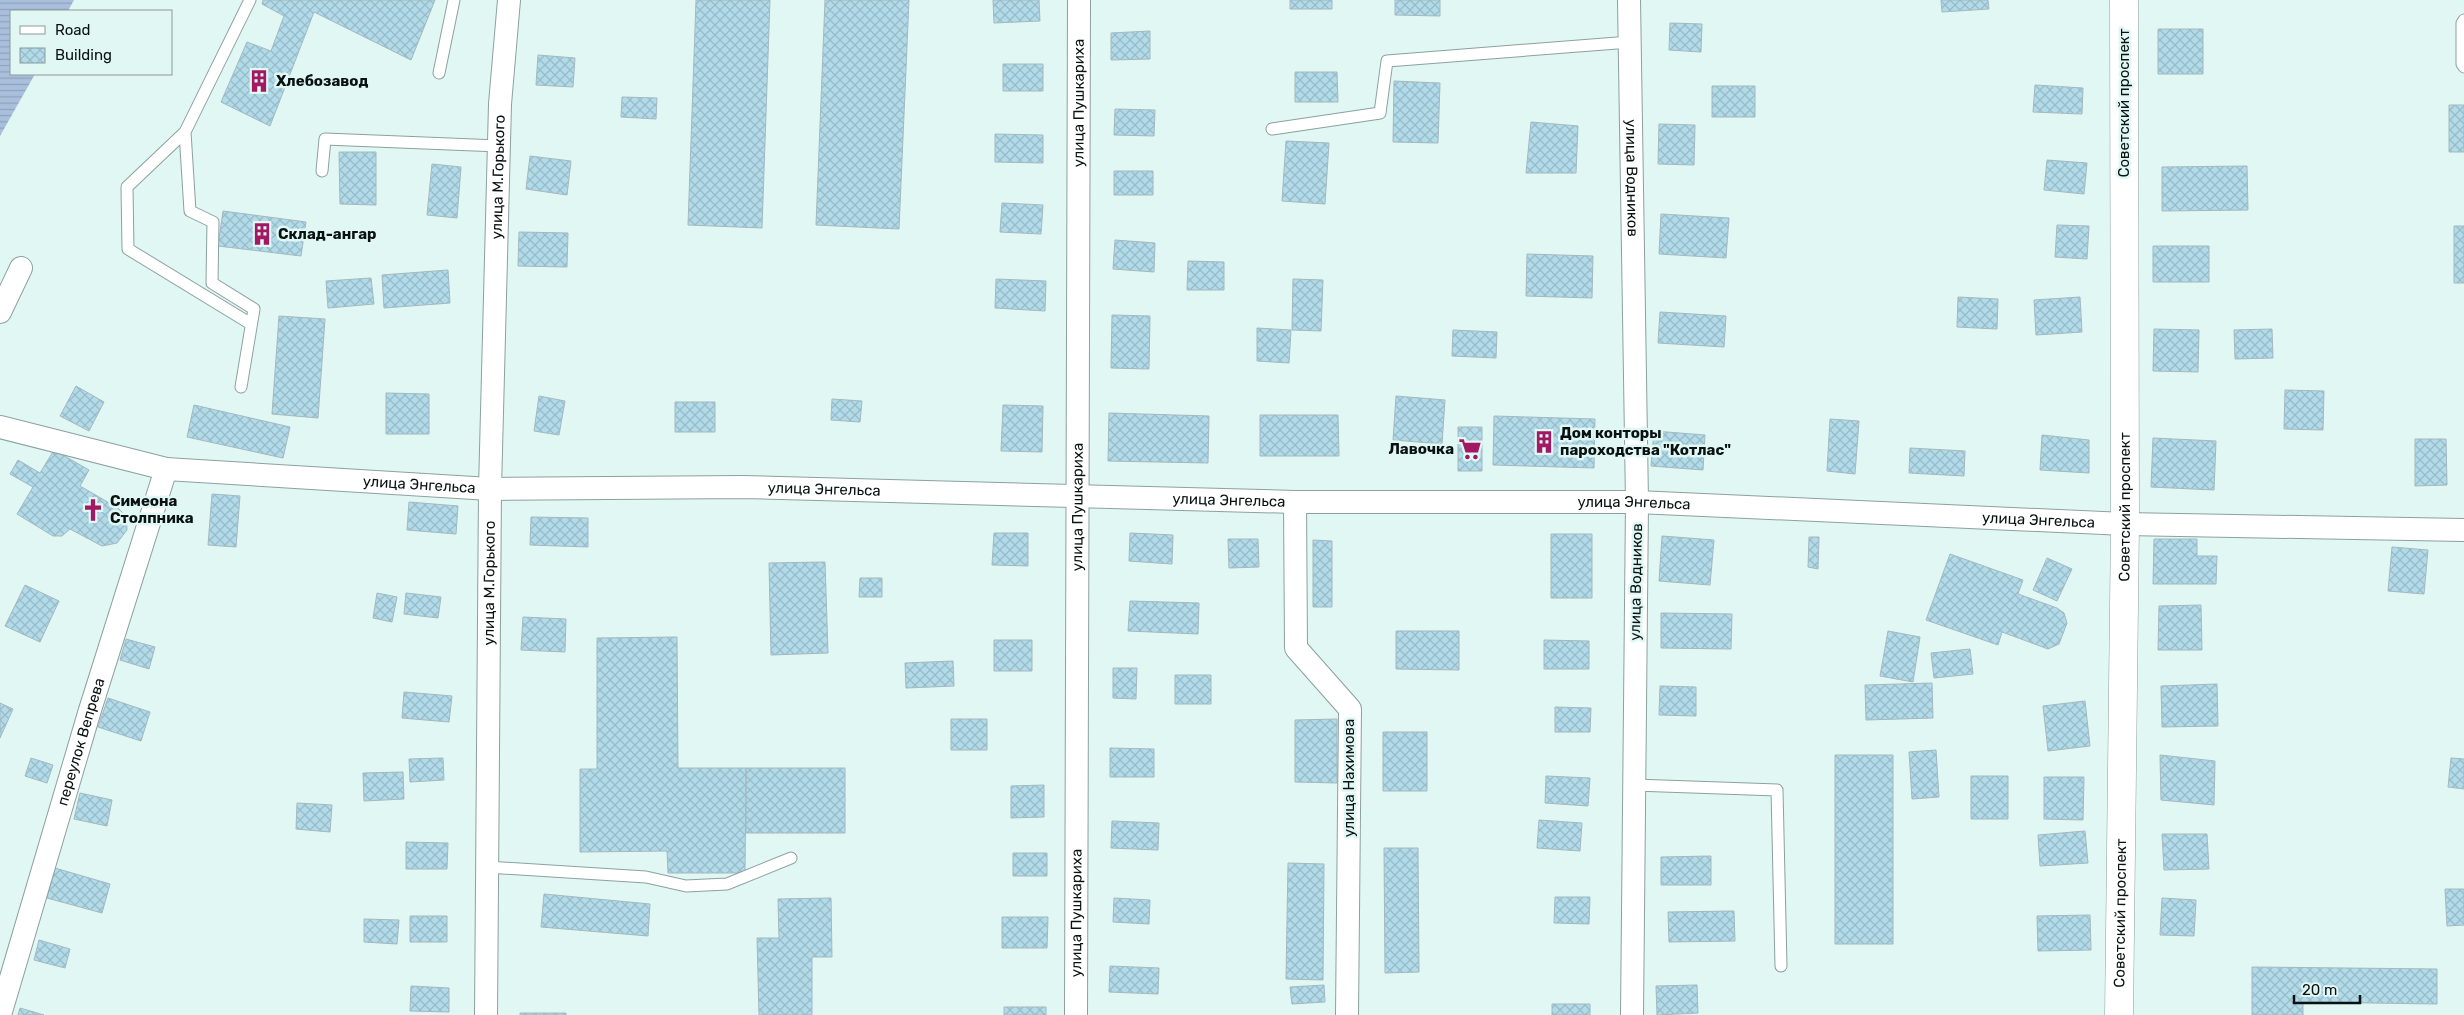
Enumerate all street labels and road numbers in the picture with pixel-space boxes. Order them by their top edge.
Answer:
street label: Советский проспект [2115,28,2133,178]
street label: улица Пушкариха [1070,39,1088,167]
street label: улица М.Горького [487,115,509,240]
street label: улица Водников [1622,119,1642,237]
street label: Советский проспект [2115,432,2134,582]
street label: улица Пушкариха [1068,443,1087,571]
street label: улица Энгельса [362,472,476,497]
street label: улица Энгельса [767,479,881,500]
street label: улица Энгельса [1172,490,1286,511]
street label: улица Энгельса [1577,493,1691,513]
street label: улица Энгельса [1982,509,2095,532]
street label: улица М.Горького [480,521,499,645]
street label: улица Водников [1626,523,1646,641]
street label: переулок Вепрева [53,676,109,808]
street label: улица Нахимова [1340,719,1358,837]
street label: Советский проспект [2110,838,2130,988]
street label: улица Пушкариха [1067,849,1085,977]

